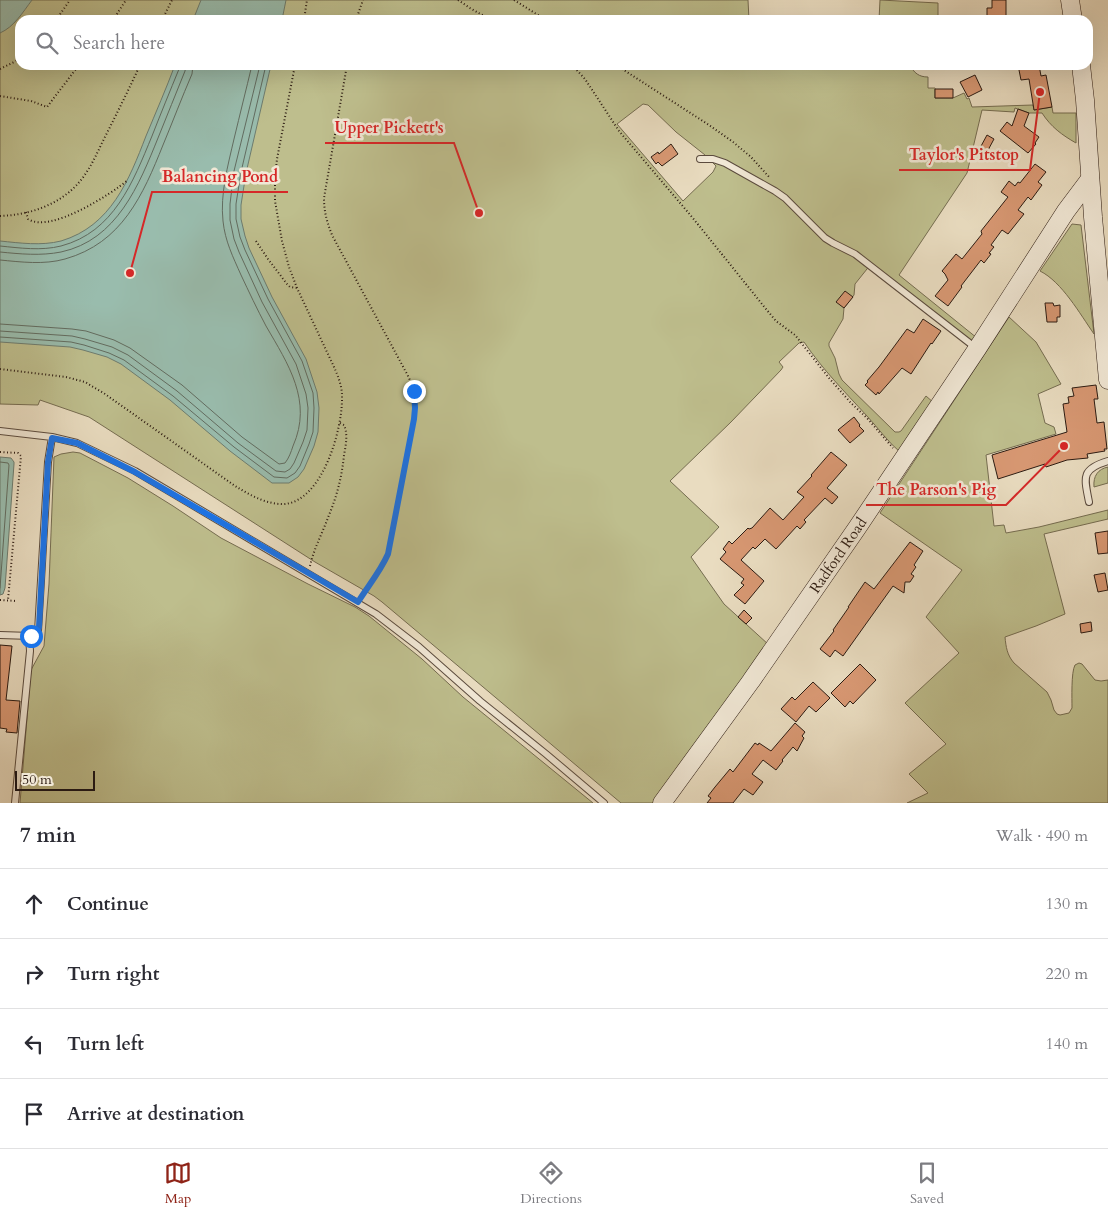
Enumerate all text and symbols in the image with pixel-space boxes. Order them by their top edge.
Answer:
search box [15,15,1093,70]
icon: search [33,29,61,57]
text: Search here [73,30,165,56]
callout: Upper Pickett's [325,112,454,143]
text: Upper Pickett's [334,117,444,139]
callout: Taylor's Pitstop [899,139,1030,170]
text: Taylor's Pitstop [909,144,1019,166]
callout: Balancing Pond [152,161,288,192]
text: Balancing Pond [162,166,278,188]
route end [403,380,426,403]
callout: The Parson's Pig [866,474,1006,505]
text: The Parson's Pig [876,479,997,501]
street label: Radford Road [805,513,871,597]
route start [20,625,43,648]
scale bar [15,768,95,791]
text: 50 m [22,770,52,789]
text: 7 min [20,821,76,850]
text: Walk · 490 m [996,825,1088,847]
icon: ahead [20,890,48,918]
text: Continue [67,891,149,917]
text: 130 m [1046,893,1088,915]
icon: right [20,960,48,988]
text: Turn right [67,961,159,987]
text: 220 m [1046,963,1088,985]
icon: left [20,1030,48,1058]
text: Turn left [67,1031,144,1057]
text: 140 m [1046,1033,1088,1055]
icon: arrive [20,1100,48,1128]
text: Arrive at destination [67,1101,244,1127]
tab: Map [164,1159,192,1208]
tab: Directions [520,1159,582,1208]
tab: Saved [910,1159,944,1208]

